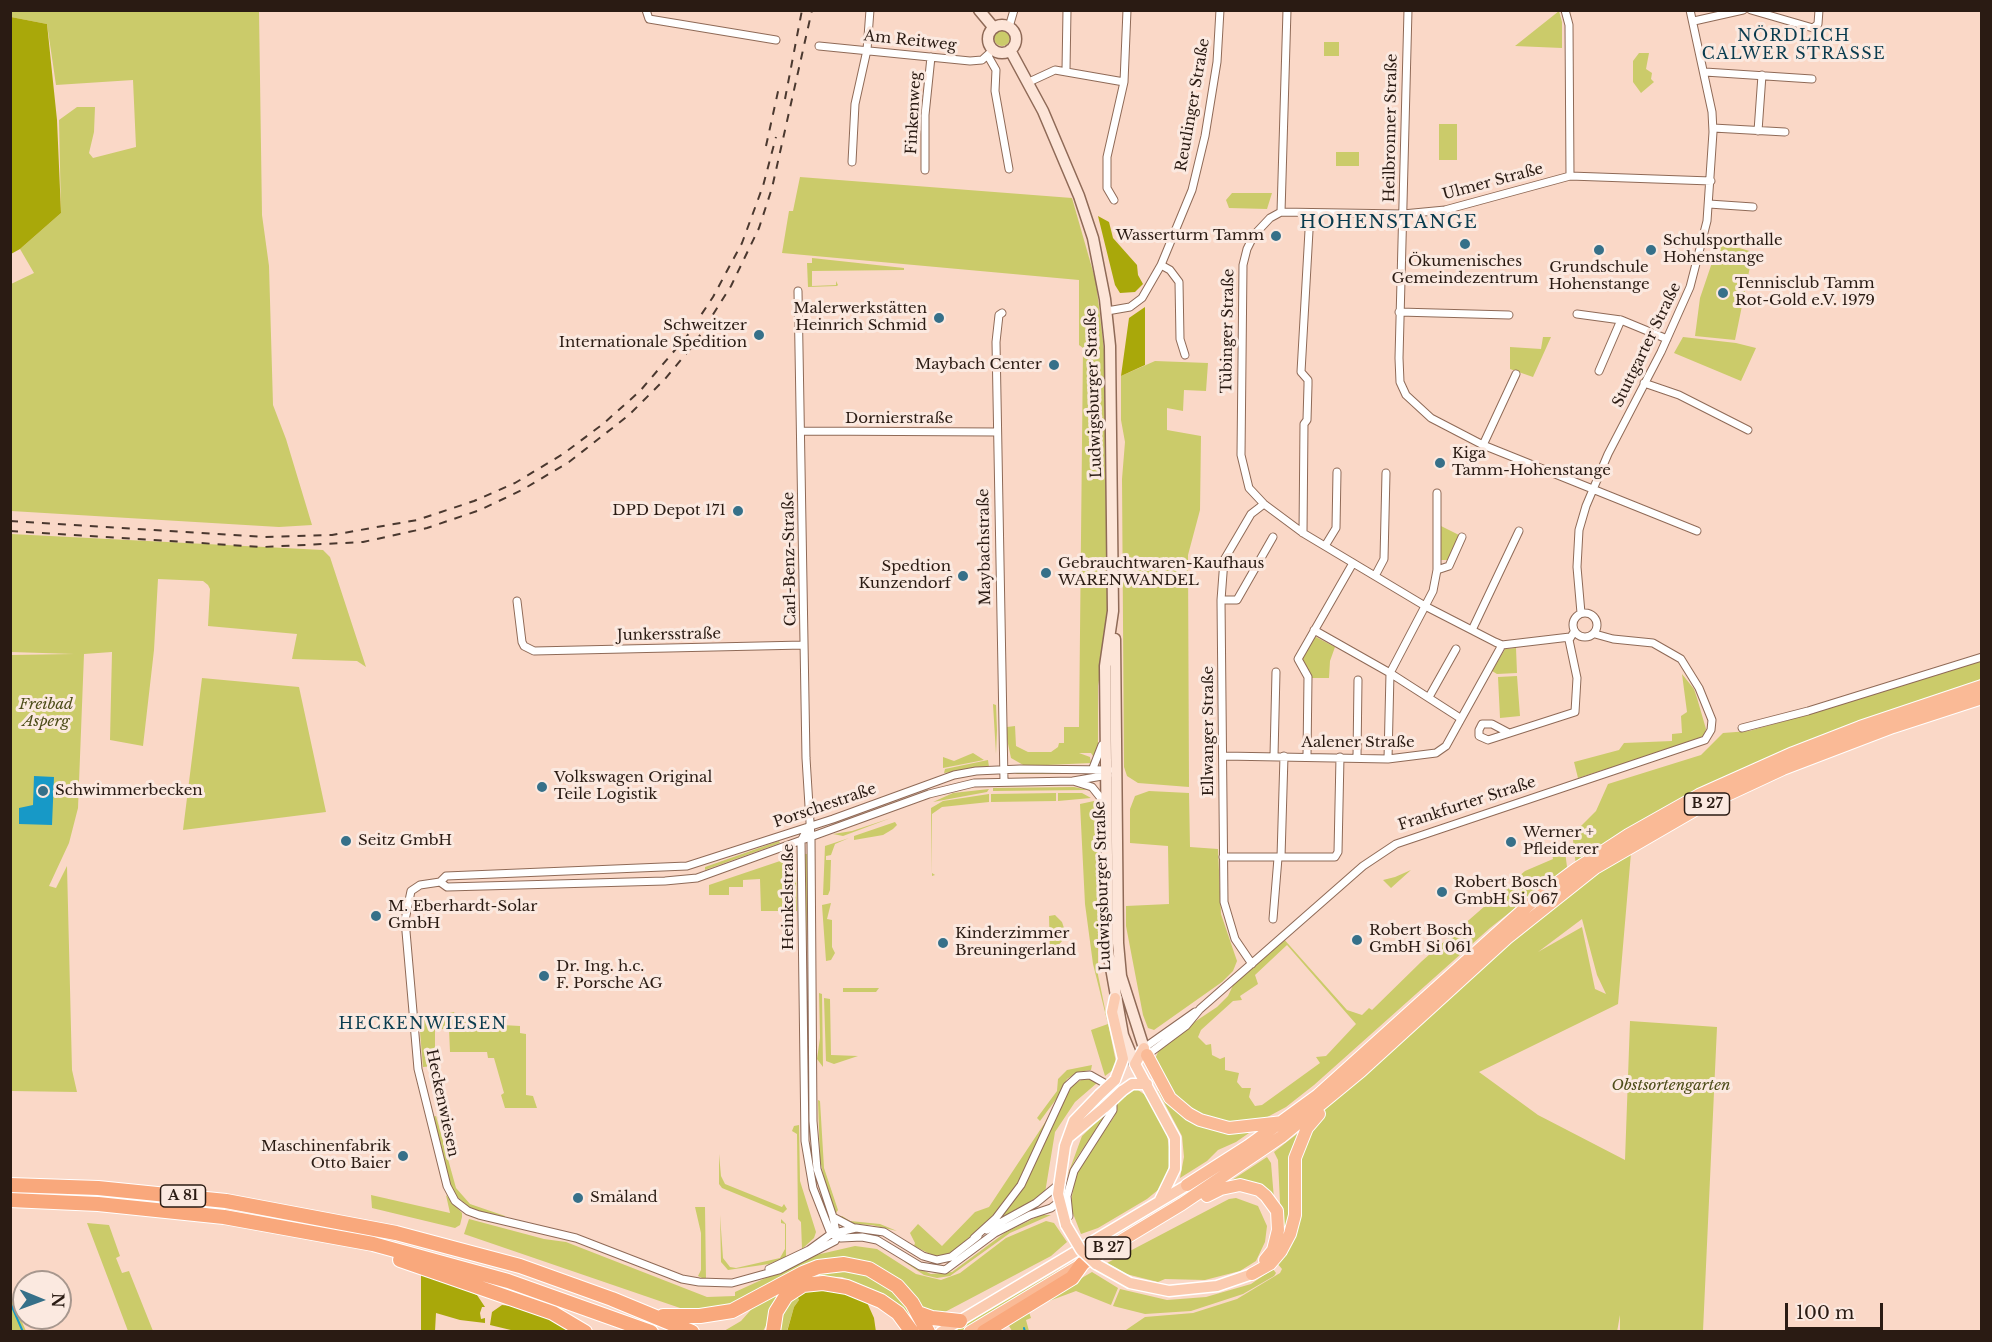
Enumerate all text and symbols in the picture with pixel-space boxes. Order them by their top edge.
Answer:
district label: NÖRDLICH CALWER STRASSE [1702,26,1886,64]
street label: Am Reitweg [863,27,957,55]
street label: Reutlinger Straße [1172,37,1214,173]
street label: Heilbronner Straße [1381,53,1401,203]
street label: Finkenweg [903,71,925,155]
street label: Ulmer Straße [1441,160,1545,204]
district label: HOHENSTANGE [1300,212,1478,234]
place label: Wasserturm Tamm [1116,227,1264,245]
marker: Wasserturm Tamm [1269,229,1283,243]
place label: Schulsporthalle Hohenstange [1663,232,1783,267]
marker: Ökumenisches Gemeindezentrum [1458,237,1472,251]
marker: Grundschule Hohenstange [1592,243,1606,257]
marker: Schulsporthalle Hohenstange [1644,243,1658,257]
place label: Ökumenisches Gemeindezentrum [1392,253,1538,288]
place label: Grundschule Hohenstange [1548,259,1650,294]
street label: Tübinger Straße [1218,268,1238,394]
place label: Tennisclub Tamm Rot-Gold e.V. 1979 [1735,275,1875,310]
street label: Stuttgarter Straße [1609,280,1685,410]
marker: Tennisclub Tamm Rot-Gold e.V. 1979 [1716,286,1730,300]
place label: Malerwerkstätten Heinrich Schmid [793,300,927,335]
street label: Ludwigsburger Straße [1082,308,1106,478]
marker: Malerwerkstätten Heinrich Schmid [932,311,946,325]
place label: Schweitzer Internationale Spedition [559,317,747,352]
marker: Schweitzer Internationale Spedition [752,328,766,342]
place label: Maybach Center [915,356,1042,374]
marker: Maybach Center [1047,358,1061,372]
street label: Dornierstraße [845,410,953,428]
place label: Kiga Tamm-Hohenstange [1452,445,1611,480]
marker: Kiga Tamm-Hohenstange [1433,456,1447,470]
street label: Maybachstraße [975,488,995,606]
street label: Carl-Benz-Straße [780,492,800,626]
place label: DPD Depot 171 [612,502,726,520]
marker: DPD Depot 171 [731,504,745,518]
place label: Gebrauchtwaren-Kaufhaus WARENWANDEL [1058,555,1264,590]
place label: Spedtion Kunzendorf [859,558,951,593]
marker: Gebrauchtwaren-Kaufhaus WARENWANDEL [1039,566,1053,580]
marker: Spedtion Kunzendorf [956,569,970,583]
street label: Junkersstraße [617,625,721,645]
street label: Ellwanger Straße [1200,666,1218,796]
park label: Freibad Asperg [19,696,73,731]
street label: Aalener Straße [1301,734,1415,752]
place label: Volkswagen Original Teile Logistik [554,769,712,804]
street label: Frankfurter Straße [1396,773,1538,835]
marker: Volkswagen Original Teile Logistik [535,780,549,794]
street label: Porschestraße [771,780,879,832]
place label: Schwimmerbecken [55,782,203,800]
marker: Schwimmerbecken [36,784,50,798]
road number: B 27 [1684,793,1730,815]
street label: Ludwigsburger Straße [1091,801,1115,971]
place label: Werner + Pfleiderer [1523,824,1599,859]
place label: Seitz GmbH [358,832,452,850]
marker: Seitz GmbH [339,834,353,848]
marker: Werner + Pfleiderer [1504,835,1518,849]
street label: Heinkelstraße [780,844,798,950]
place label: Robert Bosch GmbH Si 067 [1454,874,1558,909]
marker: Robert Bosch GmbH Si 067 [1435,885,1449,899]
place label: M. Eberhardt-Solar GmbH [388,898,537,933]
marker: M. Eberhardt-Solar GmbH [369,909,383,923]
place label: Robert Bosch GmbH Si 061 [1369,922,1472,957]
place label: Kinderzimmer Breuningerland [955,925,1076,960]
marker: Robert Bosch GmbH Si 061 [1350,933,1364,947]
marker: Kinderzimmer Breuningerland [936,936,950,950]
place label: Dr. Ing. h.c. F. Porsche AG [556,958,663,993]
marker: Dr. Ing. h.c. F. Porsche AG [537,969,551,983]
district label: HECKENWIESEN [338,1014,508,1034]
street label: Heckenwiesen [422,1047,462,1159]
park label: Obstsortengarten [1612,1077,1730,1095]
place label: Maschinenfabrik Otto Baier [261,1138,391,1173]
marker: Maschinenfabrik Otto Baier [396,1149,410,1163]
road number: A 81 [160,1185,206,1207]
place label: Småland [590,1189,658,1207]
marker: Småland [571,1191,585,1205]
road number: B 27 [1086,1237,1130,1259]
north arrow [12,1270,72,1330]
scale bar [1788,1291,1886,1329]
text: N [48,1293,68,1308]
text: 100 m [1796,1302,1854,1324]

